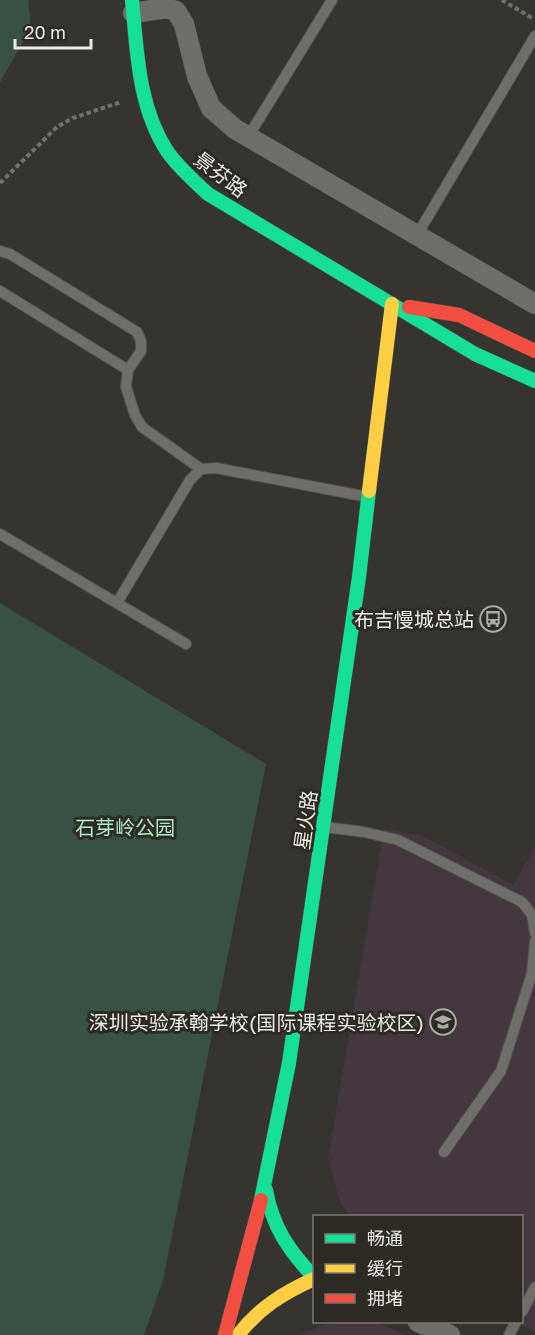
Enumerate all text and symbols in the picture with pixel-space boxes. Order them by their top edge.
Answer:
scale bar [15,12,92,50]
text: 20 m [24,21,66,43]
street label: 景芬路 [190,146,252,202]
bus stop icon: 布吉慢城总站 [478,604,508,634]
place label: 布吉慢城总站 [354,607,474,631]
street label: 星火路 [289,789,321,851]
park label: 石芽岭公园 [75,815,175,839]
school or university icon: 深圳实验承翰学校(国际课程实验校区) [428,1007,458,1037]
place label: 深圳实验承翰学校(国际课程实验校区) [89,1010,424,1034]
legend [313,1215,523,1323]
text: 畅通 [367,1227,403,1249]
text: 缓行 [367,1257,403,1279]
text: 拥堵 [367,1287,403,1309]

